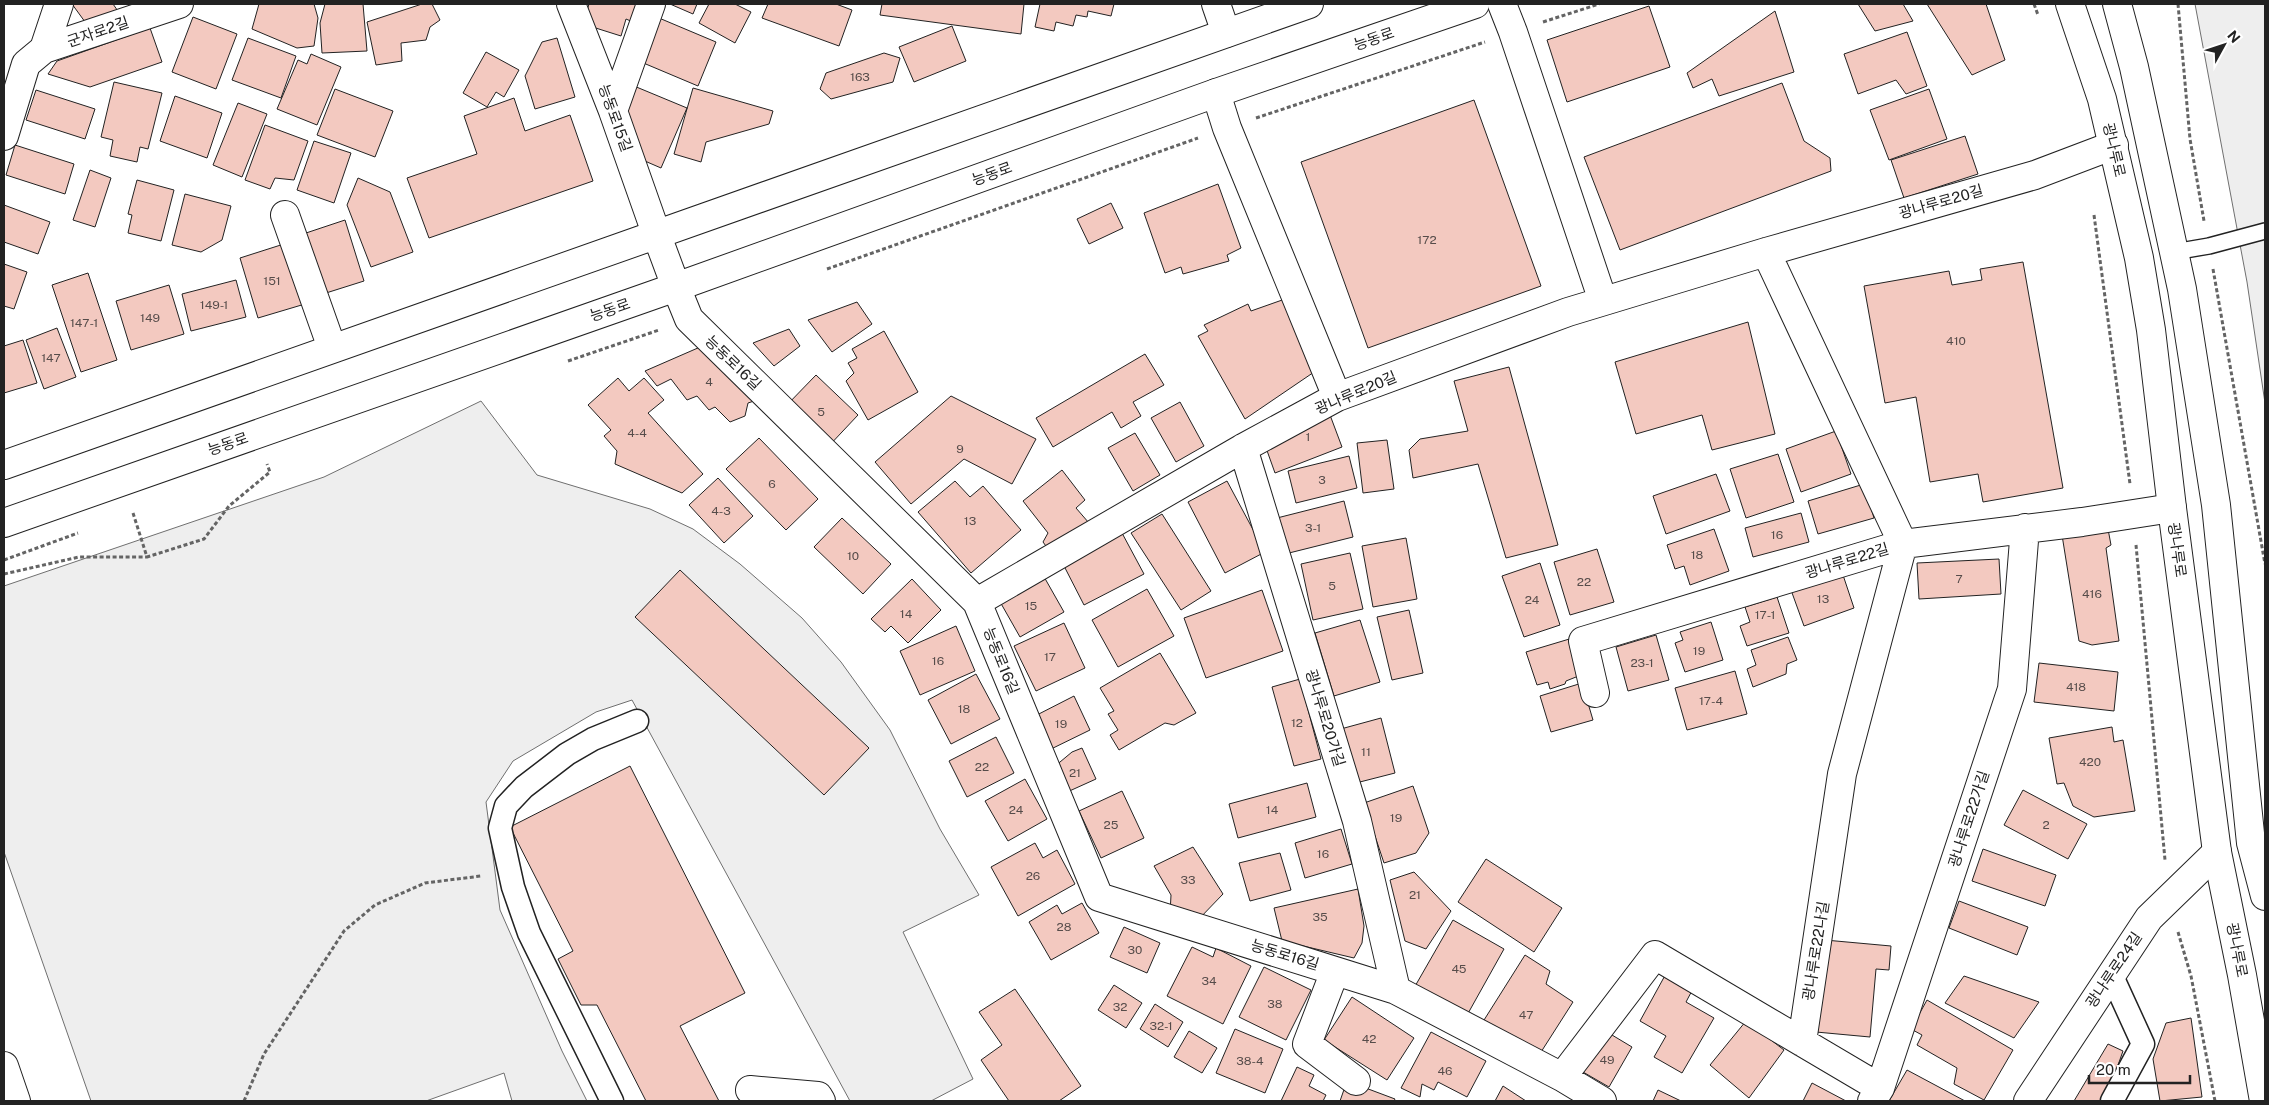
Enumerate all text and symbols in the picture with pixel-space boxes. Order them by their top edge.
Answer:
street label: 군자로2길 [65,13,131,50]
north arrow [2199,20,2249,70]
street label: 능동로 [1351,24,1396,53]
text: N [2224,27,2244,46]
house number: 163 [850,70,870,84]
street label: 능동로15길 [595,82,636,154]
street label: 광나루로 [2100,121,2129,179]
street label: 능동로 [969,158,1014,189]
street label: 광나루로20길 [1897,181,1985,222]
house number: 172 [1417,233,1437,247]
house number: 151 [263,274,281,288]
street label: 능동로 [587,295,632,324]
house number: 149-1 [200,298,228,312]
house number: 149 [140,311,160,325]
house number: 147-1 [70,316,98,330]
street label: 능동로16길 [702,332,765,393]
house number: 410 [1946,334,1966,348]
house number: 147 [41,351,61,365]
street label: 광나루로20길 [1312,368,1399,417]
house number: 4 [705,375,713,389]
house number: 5 [817,405,825,419]
house number: 4-4 [627,426,647,440]
street label: 능동로 [205,429,250,458]
house number: 1 [1306,430,1310,444]
house number: 9 [956,442,964,456]
house number: 3 [1318,473,1326,487]
house number: 6 [768,477,776,491]
house number: 4-3 [711,504,731,518]
house number: 13 [964,514,976,528]
house number: 3-1 [1305,521,1321,535]
street label: 광나루로 [2165,521,2190,578]
house number: 16 [1771,528,1783,542]
street label: 광나루로22길 [1803,540,1891,581]
house number: 18 [1691,548,1704,562]
house number: 10 [847,549,859,563]
house number: 7 [1955,572,1963,586]
house number: 22 [1577,575,1591,589]
house number: 5 [1328,579,1336,593]
house number: 416 [2082,587,2102,601]
house number: 13 [1817,592,1829,606]
house number: 24 [1525,593,1540,607]
house number: 15 [1025,599,1038,613]
house number: 14 [900,607,913,621]
house number: 17-1 [1755,608,1775,622]
street label: 능동로16길 [980,625,1023,697]
house number: 19 [1693,644,1705,658]
house number: 17 [1044,650,1056,664]
house number: 16 [932,654,944,668]
house number: 23-1 [1630,656,1654,670]
street label: 광나루로20가길 [1303,667,1348,769]
house number: 418 [2066,680,2086,694]
house number: 17-4 [1699,694,1724,708]
house number: 18 [958,702,971,716]
house number: 12 [1291,716,1303,730]
house number: 19 [1055,717,1067,731]
house number: 11 [1361,745,1371,759]
house number: 420 [2079,755,2101,769]
house number: 22 [975,760,989,774]
house number: 21 [1069,766,1081,780]
street label: 광나루로22가길 [1945,768,1992,869]
house number: 24 [1009,803,1024,817]
house number: 14 [1266,803,1279,817]
house number: 19 [1390,811,1402,825]
house number: 25 [1104,818,1119,832]
house number: 2 [2042,818,2050,832]
house number: 16 [1317,847,1329,861]
house number: 26 [1026,869,1040,883]
house number: 33 [1180,873,1196,887]
house number: 21 [1409,888,1421,902]
street label: 광나루로22나길 [1799,900,1832,1002]
house number: 35 [1312,910,1328,924]
house number: 28 [1057,920,1072,934]
street label: 광나루로 [2224,921,2251,979]
street label: 광나루로24길 [2082,929,2145,1011]
street label: 능동로16길 [1249,936,1321,973]
house number: 30 [1128,943,1142,957]
house number: 45 [1451,962,1467,976]
house number: 34 [1201,974,1217,988]
house number: 38 [1267,997,1283,1011]
house number: 32 [1113,1000,1127,1014]
house number: 47 [1519,1008,1533,1022]
house number: 32-1 [1149,1019,1173,1033]
house number: 42 [1362,1032,1376,1046]
scale bar [2089,1052,2190,1084]
house number: 49 [1599,1053,1615,1067]
house number: 38-4 [1236,1054,1264,1068]
text: 20 m [2096,1061,2131,1078]
house number: 46 [1437,1064,1453,1078]

